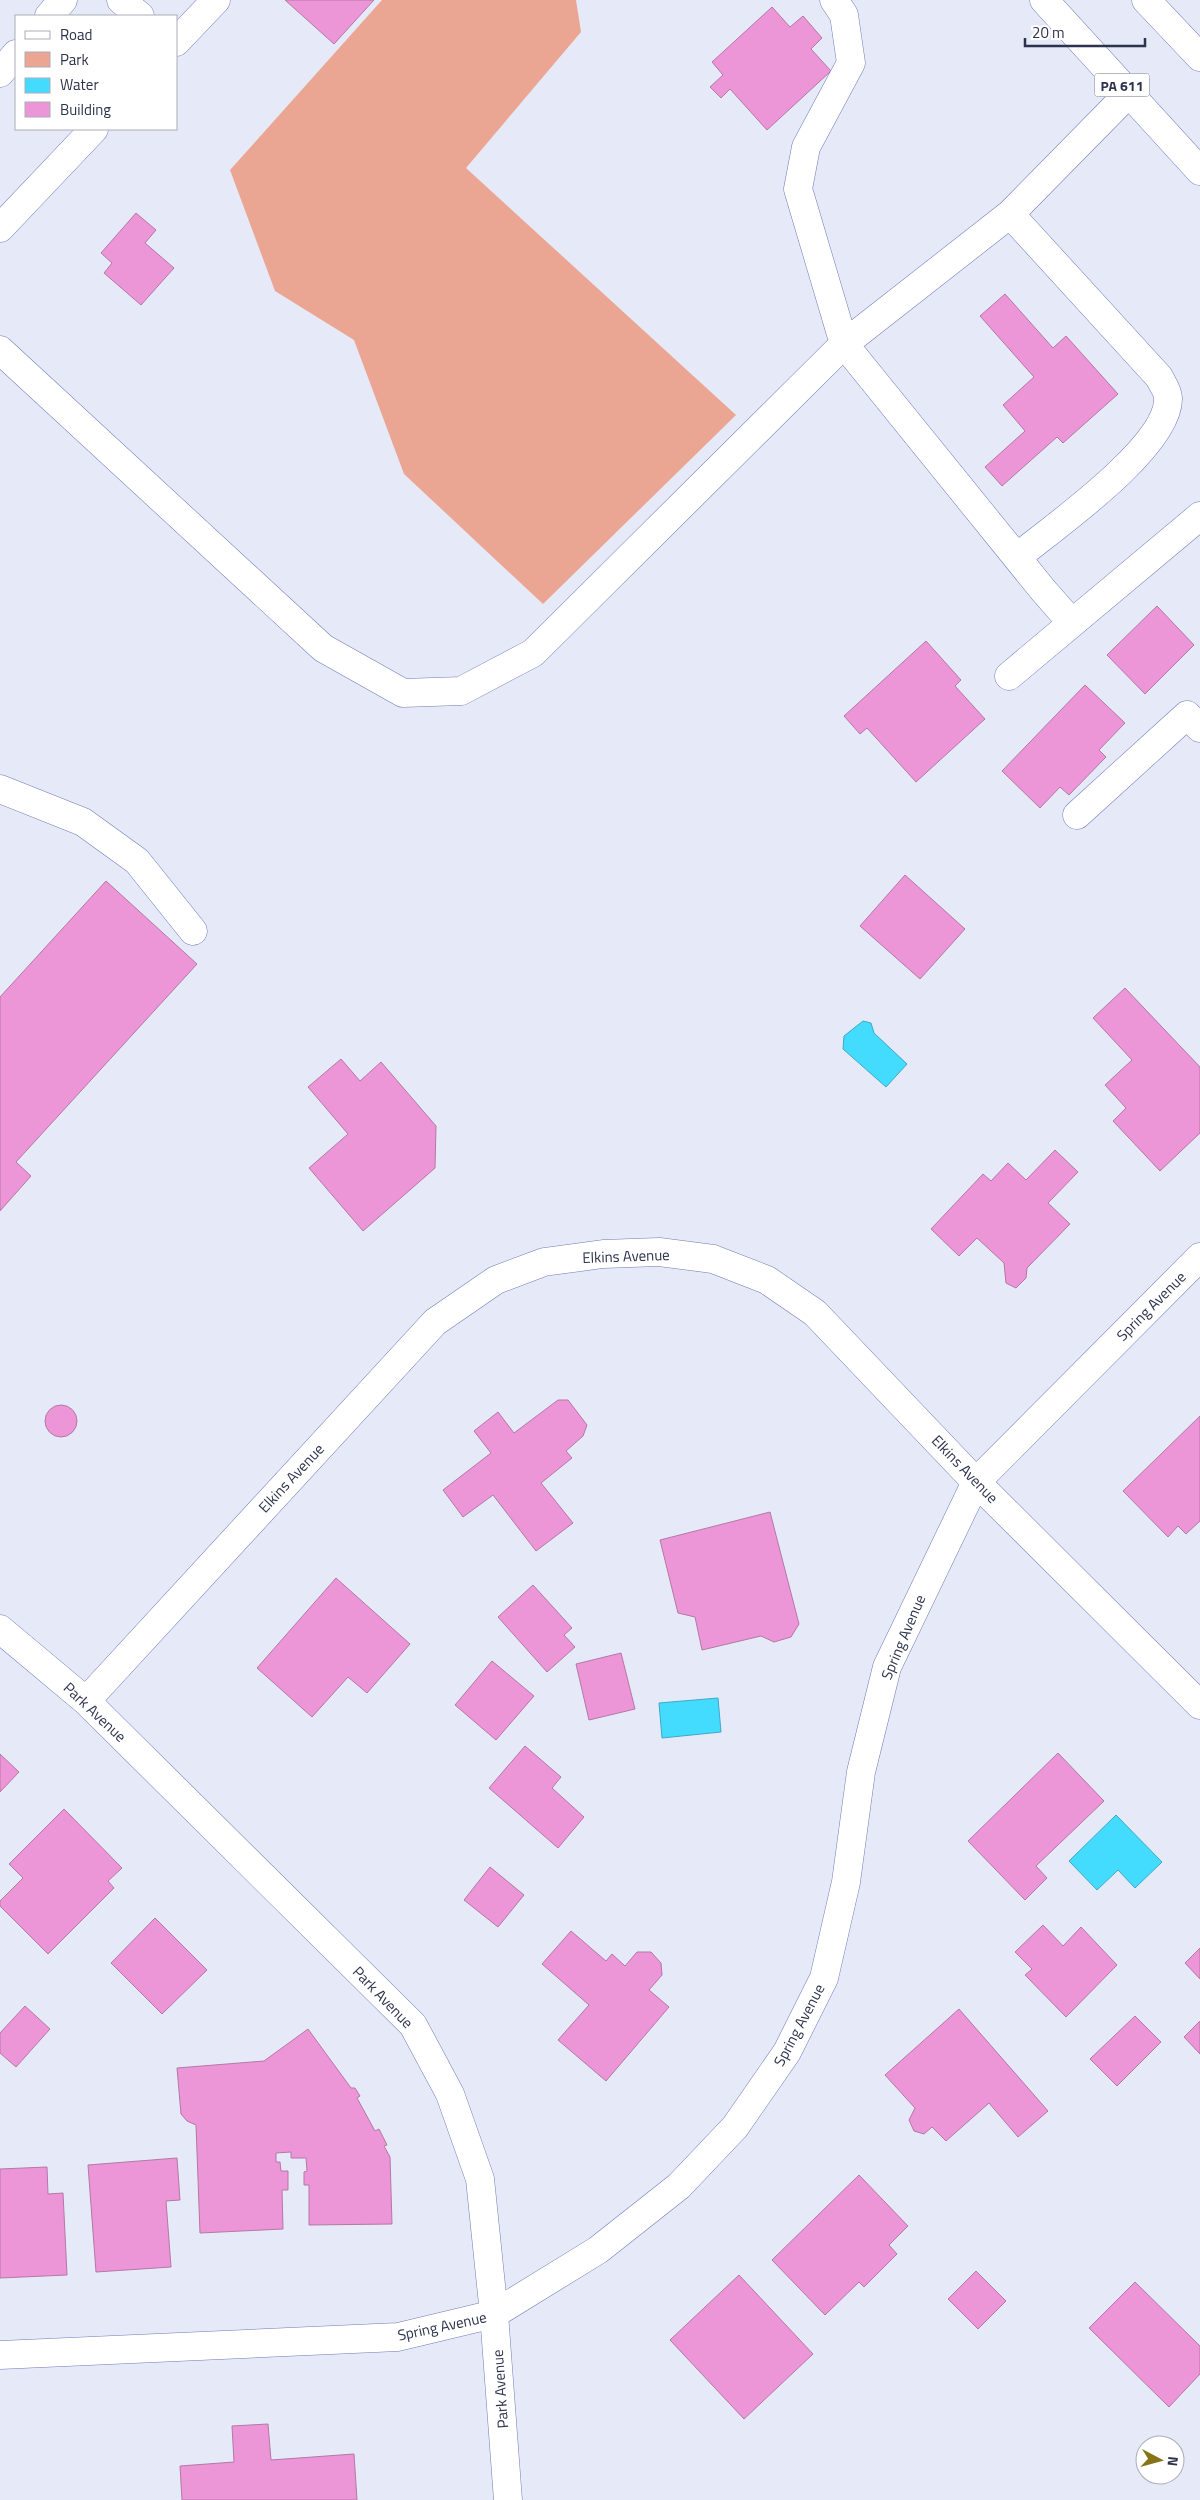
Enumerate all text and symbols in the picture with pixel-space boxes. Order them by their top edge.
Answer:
legend [15,15,178,130]
scale bar [1025,15,1145,47]
text: 20 m [1032,21,1065,44]
text: Road [60,23,92,46]
text: Park [60,48,89,71]
text: Water [60,73,99,96]
road number: PA 611 [1094,74,1150,96]
text: Building [60,98,111,121]
street label: Elkins Avenue [582,1243,670,1269]
street label: Spring Avenue [1111,1266,1191,1346]
street label: Elkins Avenue [926,1430,1004,1508]
street label: Elkins Avenue [253,1438,329,1518]
street label: Spring Avenue [875,1591,931,1683]
street label: Park Avenue [58,1677,132,1747]
street label: Park Avenue [347,1961,419,2033]
street label: Spring Avenue [768,1980,830,2070]
street label: Spring Avenue [395,2305,489,2347]
street label: Park Avenue [486,2349,514,2429]
north arrow [1135,2435,1185,2485]
text: N [1162,2455,1184,2467]

